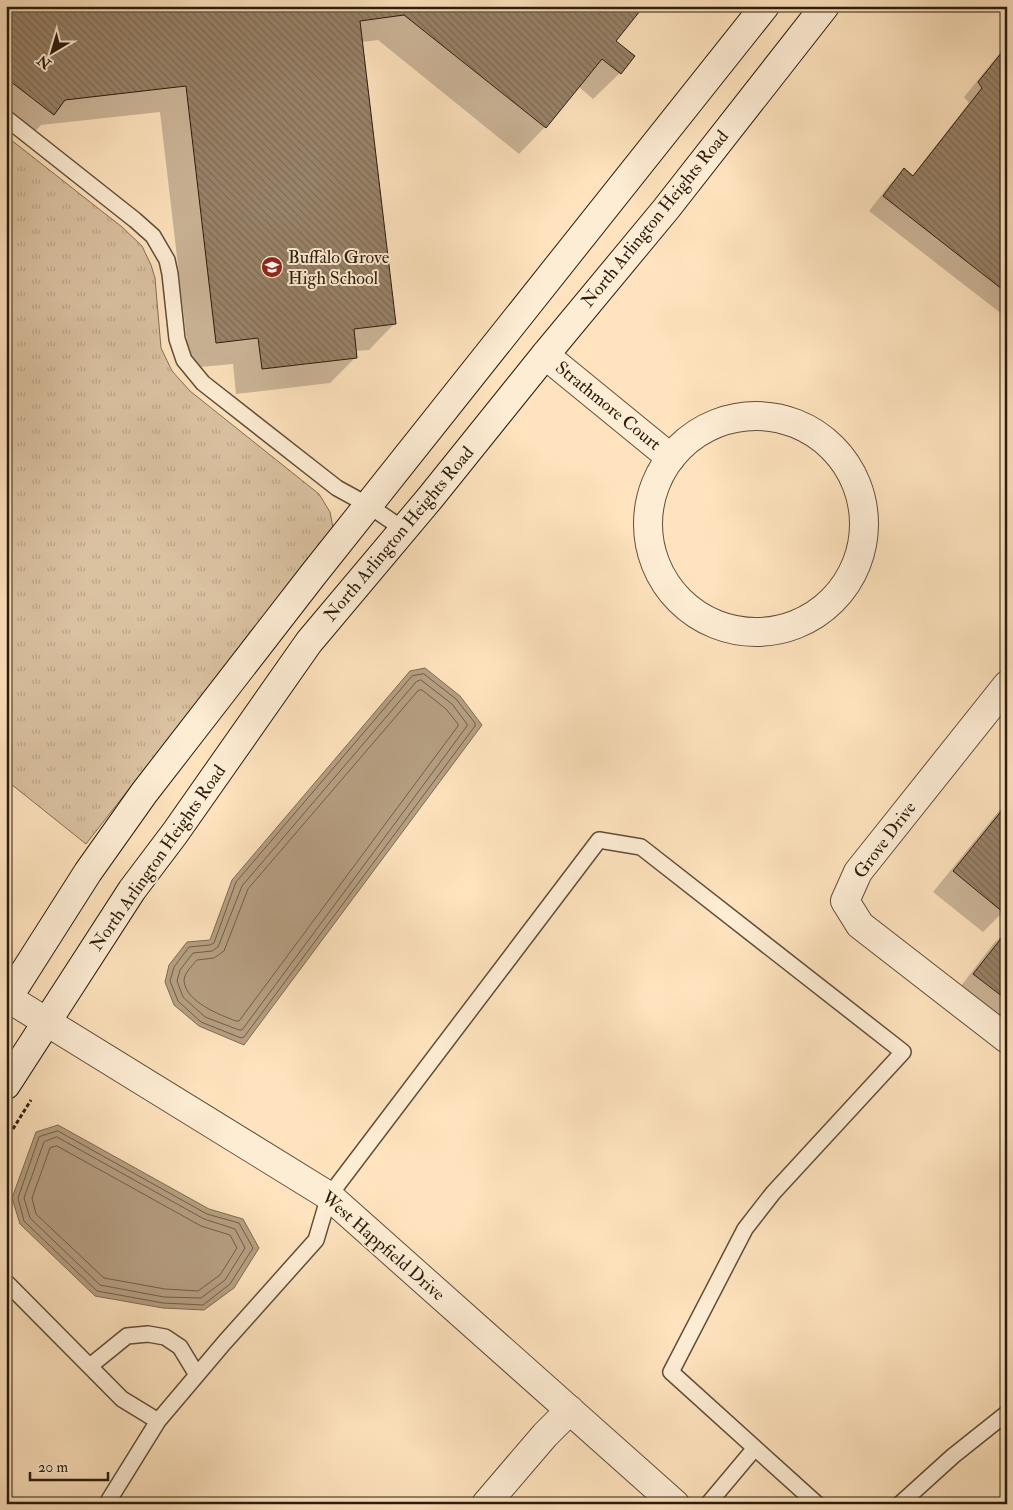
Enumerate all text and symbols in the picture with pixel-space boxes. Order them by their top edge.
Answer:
north arrow [28,28,78,78]
text: N [34,51,55,73]
street label: North Arlington Heights Road [576,125,734,312]
place label: Buffalo Grove High School [288,246,390,290]
school or university icon: Buffalo Grove High School [260,255,284,279]
street label: Strathmore Court [550,356,666,456]
street label: North Arlington Heights Road [319,442,479,626]
street label: North Arlington Heights Road [85,760,231,955]
street label: Grove Drive [849,797,922,883]
street label: West Happfield Drive [316,1185,450,1306]
scale bar [30,1450,108,1482]
text: 20 m [38,1458,68,1477]

